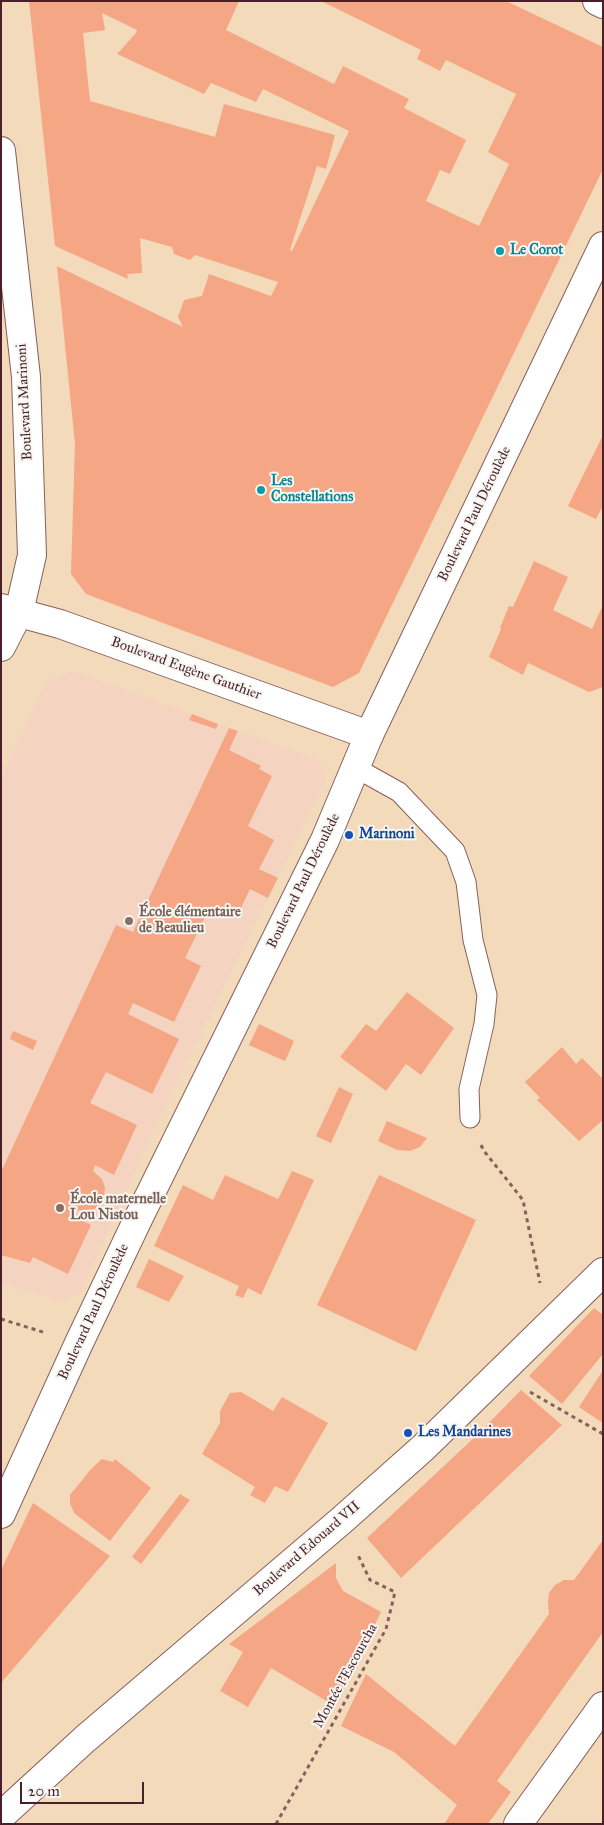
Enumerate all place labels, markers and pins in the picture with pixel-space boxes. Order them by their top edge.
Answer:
place label: Le Corot [510,243,563,259]
marker: Le Corot [494,245,506,257]
place label: Les Constellations [271,474,353,507]
marker: Les Constellations [255,484,267,496]
place label: Marinoni [359,827,415,843]
marker: Marinoni [343,829,355,841]
place label: École élémentaire de Beaulieu [139,905,241,938]
marker: École élémentaire de Beaulieu [123,915,135,927]
place label: École maternelle Lou Nistou [70,1192,166,1224]
marker: École maternelle Lou Nistou [54,1202,66,1214]
place label: Les Mandarines [418,1425,511,1441]
marker: Les Mandarines [402,1427,414,1439]

